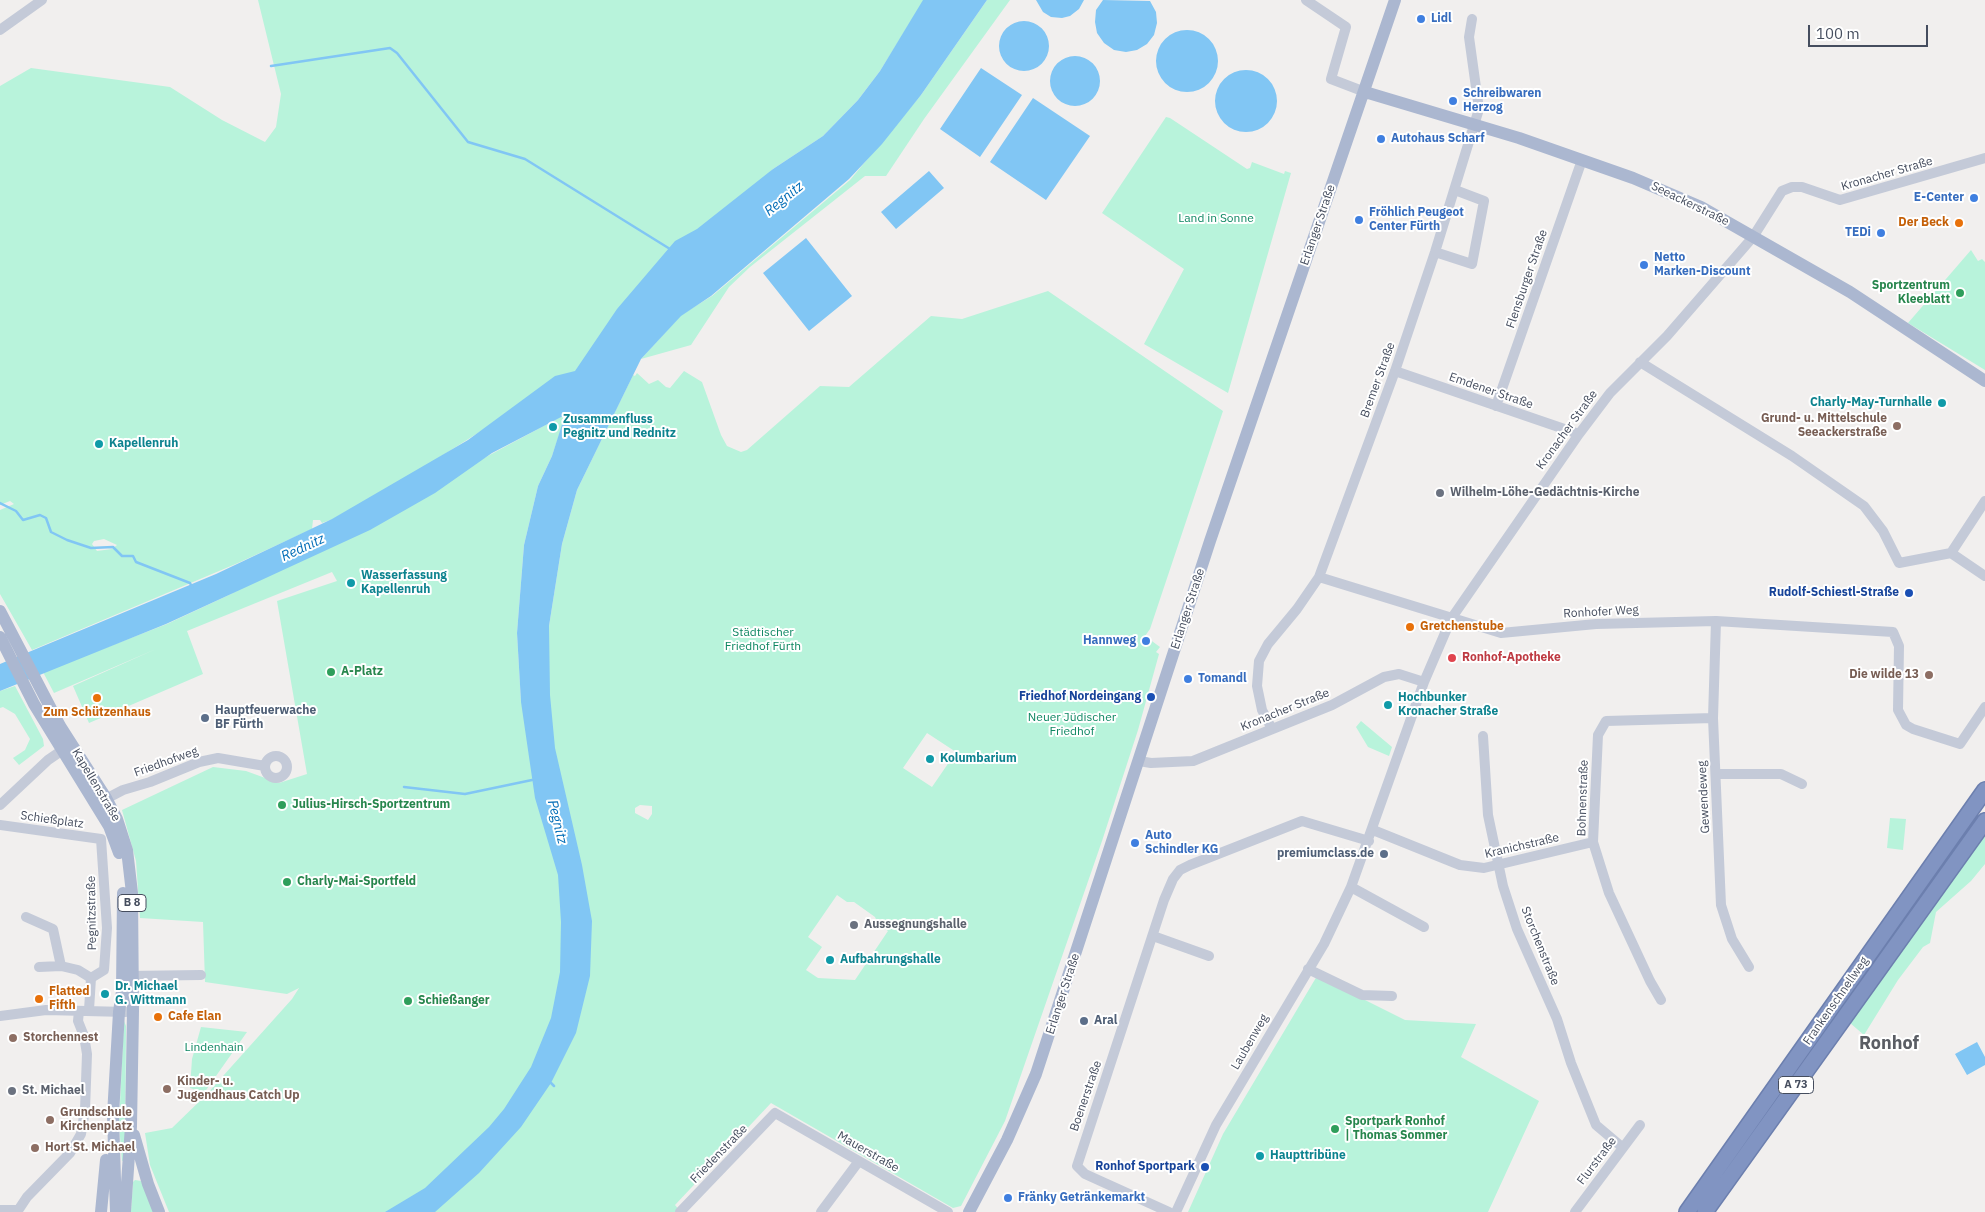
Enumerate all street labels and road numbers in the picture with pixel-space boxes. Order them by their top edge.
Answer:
street label: Kronacher Straße [1840,154,1934,194]
street label: Seeackerstraße [1649,179,1731,229]
street label: Erlanger Straße [1297,183,1339,267]
street label: Flensburger Straße [1503,228,1551,330]
street label: Bremer Straße [1358,340,1398,420]
street label: Emdener Straße [1447,370,1535,412]
street label: Kronacher Straße [1533,387,1601,473]
street label: Erlanger Straße [1168,567,1208,651]
street label: Ronhofer Weg [1563,603,1639,621]
street label: Kronacher Straße [1238,686,1332,734]
street label: Friedhofweg [132,744,200,780]
street label: Kapellenstraße [69,746,123,824]
street label: Bohnenstraße [1574,759,1592,837]
street label: Gewendeweg [1695,760,1713,834]
street label: Schießplatz [20,808,84,832]
street label: Kranichstraße [1483,830,1561,862]
street label: Pegnitzstraße [84,876,100,950]
road number: B 8 [118,894,146,911]
street label: Storchenstraße [1518,905,1562,987]
street label: Erlanger Straße [1043,952,1083,1036]
street label: Frankenschnellweg [1800,954,1872,1048]
street label: Laubenweg [1228,1012,1272,1072]
street label: Boenerstraße [1067,1059,1105,1133]
road number: A 73 [1778,1076,1814,1094]
street label: Friedenstraße [687,1122,751,1186]
street label: Mauerstraße [835,1129,901,1175]
street label: Flurstraße [1574,1134,1620,1188]

